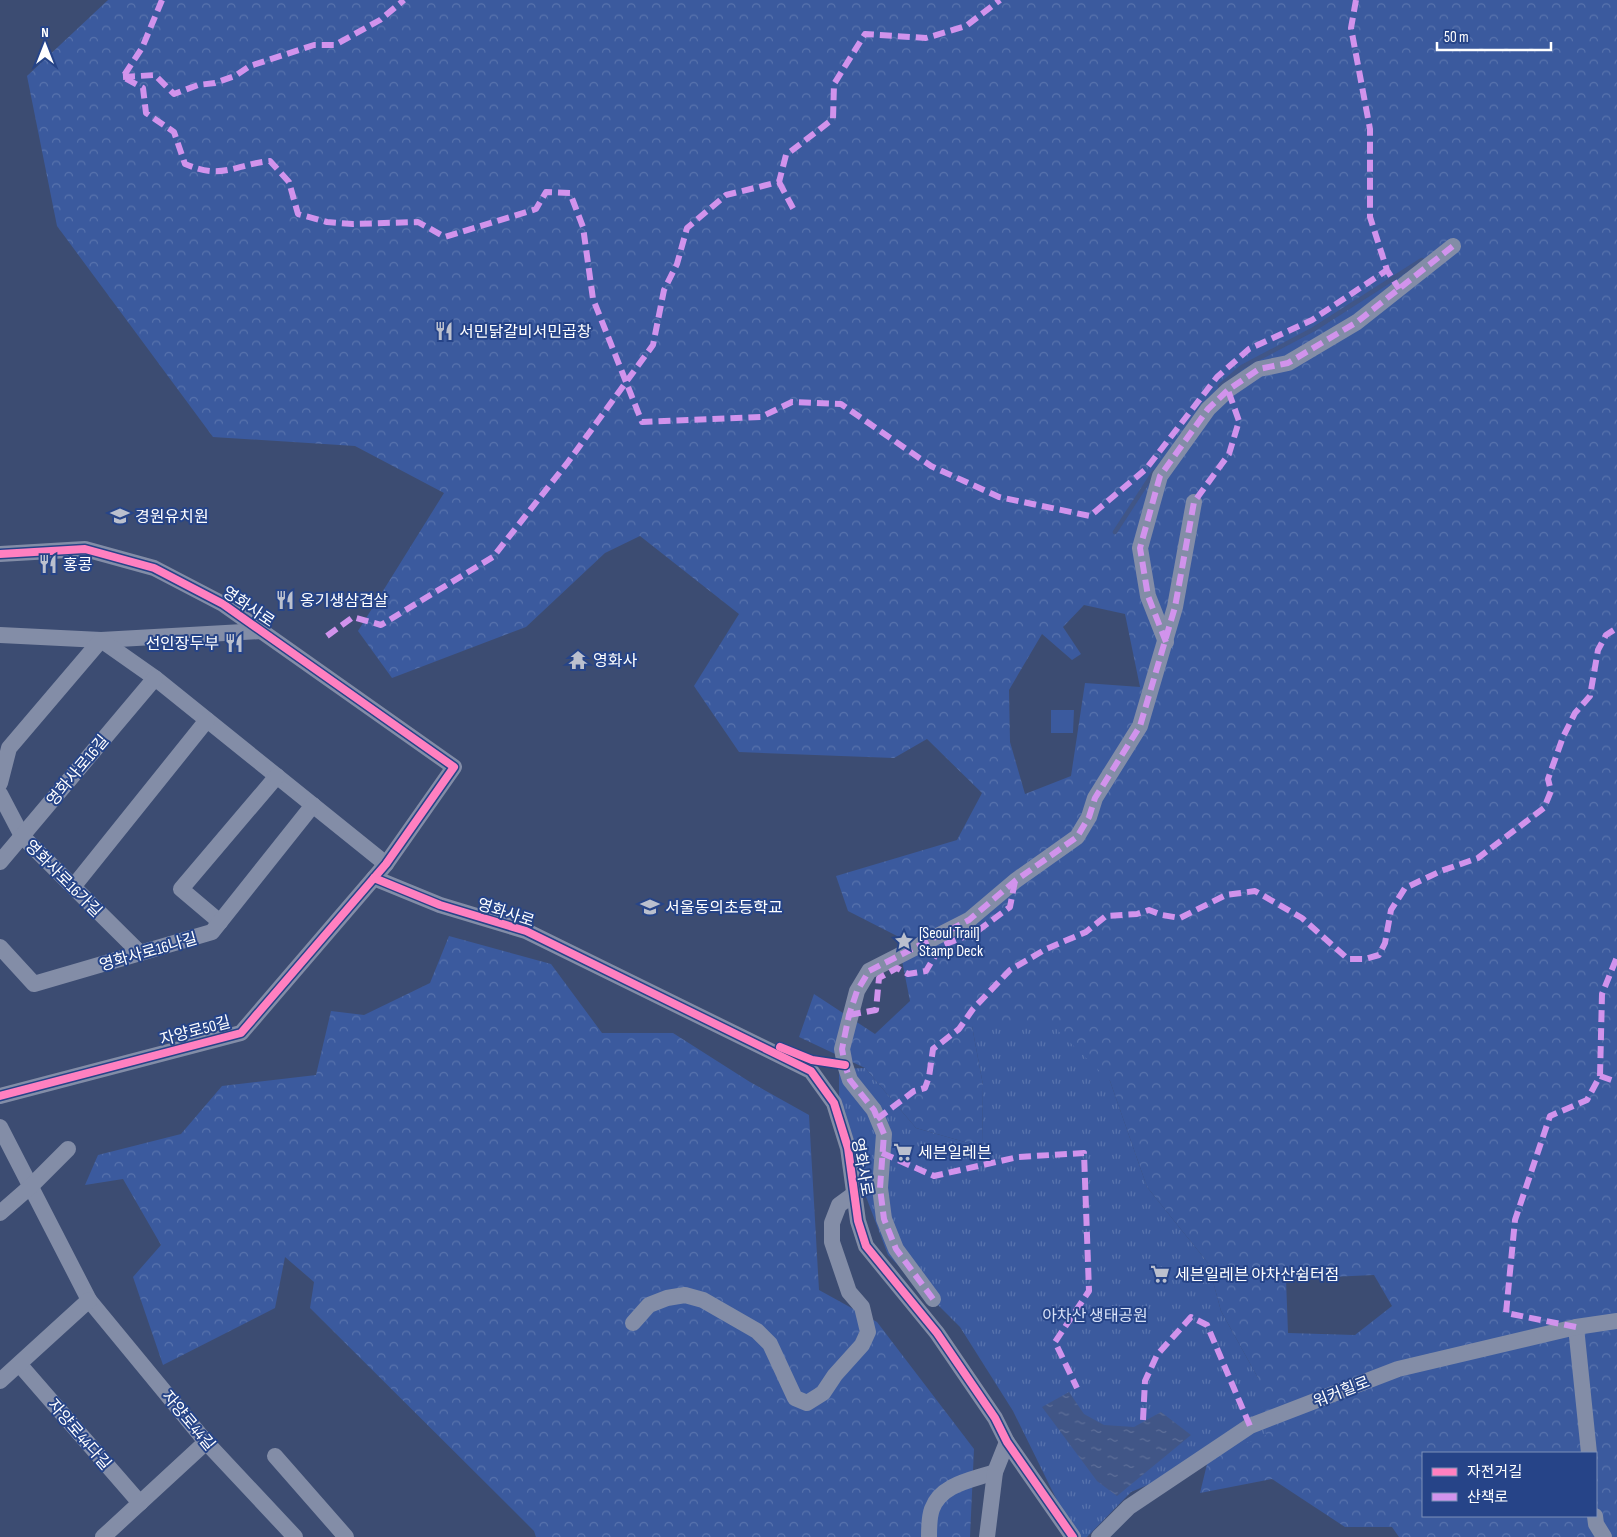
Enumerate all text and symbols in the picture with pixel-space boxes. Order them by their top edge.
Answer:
north arrow [20,20,70,70]
scale bar [1437,20,1551,52]
text: N [41,24,49,41]
text: 50 m [1444,28,1469,47]
restaurant icon: 서민닭갈비서민곱창 [433,320,455,342]
place label: 서민닭갈비서민곱창 [459,323,592,342]
school or university icon: 경원유치원 [109,505,131,527]
place label: 경원유치원 [135,508,209,527]
restaurant icon: 홍콩 [37,553,59,575]
place label: 홍콩 [63,556,92,575]
street label: 영화사로 [218,583,278,632]
restaurant icon: 옹기생삼겹살 [274,589,296,611]
place label: 옹기생삼겹살 [300,592,389,611]
restaurant icon: 선인장두부 [223,632,245,654]
place label: 선인장두부 [145,635,219,654]
temple icon: 영화사 [567,649,589,671]
place label: 영화사 [593,652,637,671]
street label: 영화사로16길 [43,732,113,810]
street label: 영화사로16가길 [21,837,105,921]
street label: 영화사로 [475,895,537,932]
school or university icon: 서울동의초등학교 [639,896,661,918]
place label: 서울동의초등학교 [665,899,783,918]
place label: [Seoul Trail] Stamp Deck [919,924,983,961]
street label: 영화사로16나길 [97,929,200,975]
place icon: [Seoul Trail] Stamp Deck [893,930,915,952]
street label: 자양로50길 [158,1013,233,1050]
street label: 영화사로 [847,1137,876,1198]
supermarket icon: 세븐일레븐 [892,1141,914,1163]
place label: 세븐일레븐 [918,1144,992,1163]
supermarket icon: 세븐일레븐 아차산쉼터점 [1149,1263,1171,1285]
place label: 세븐일레븐 아차산쉼터점 [1175,1266,1339,1285]
park label: 아차산 생태공원 [1042,1307,1148,1326]
street label: 워커힐로 [1311,1373,1373,1412]
street label: 자양로44길 [157,1387,218,1455]
street label: 자양로44다길 [43,1396,115,1474]
legend [1422,1452,1597,1517]
text: 자전거길 [1467,1463,1522,1482]
text: 산책로 [1467,1488,1508,1507]

